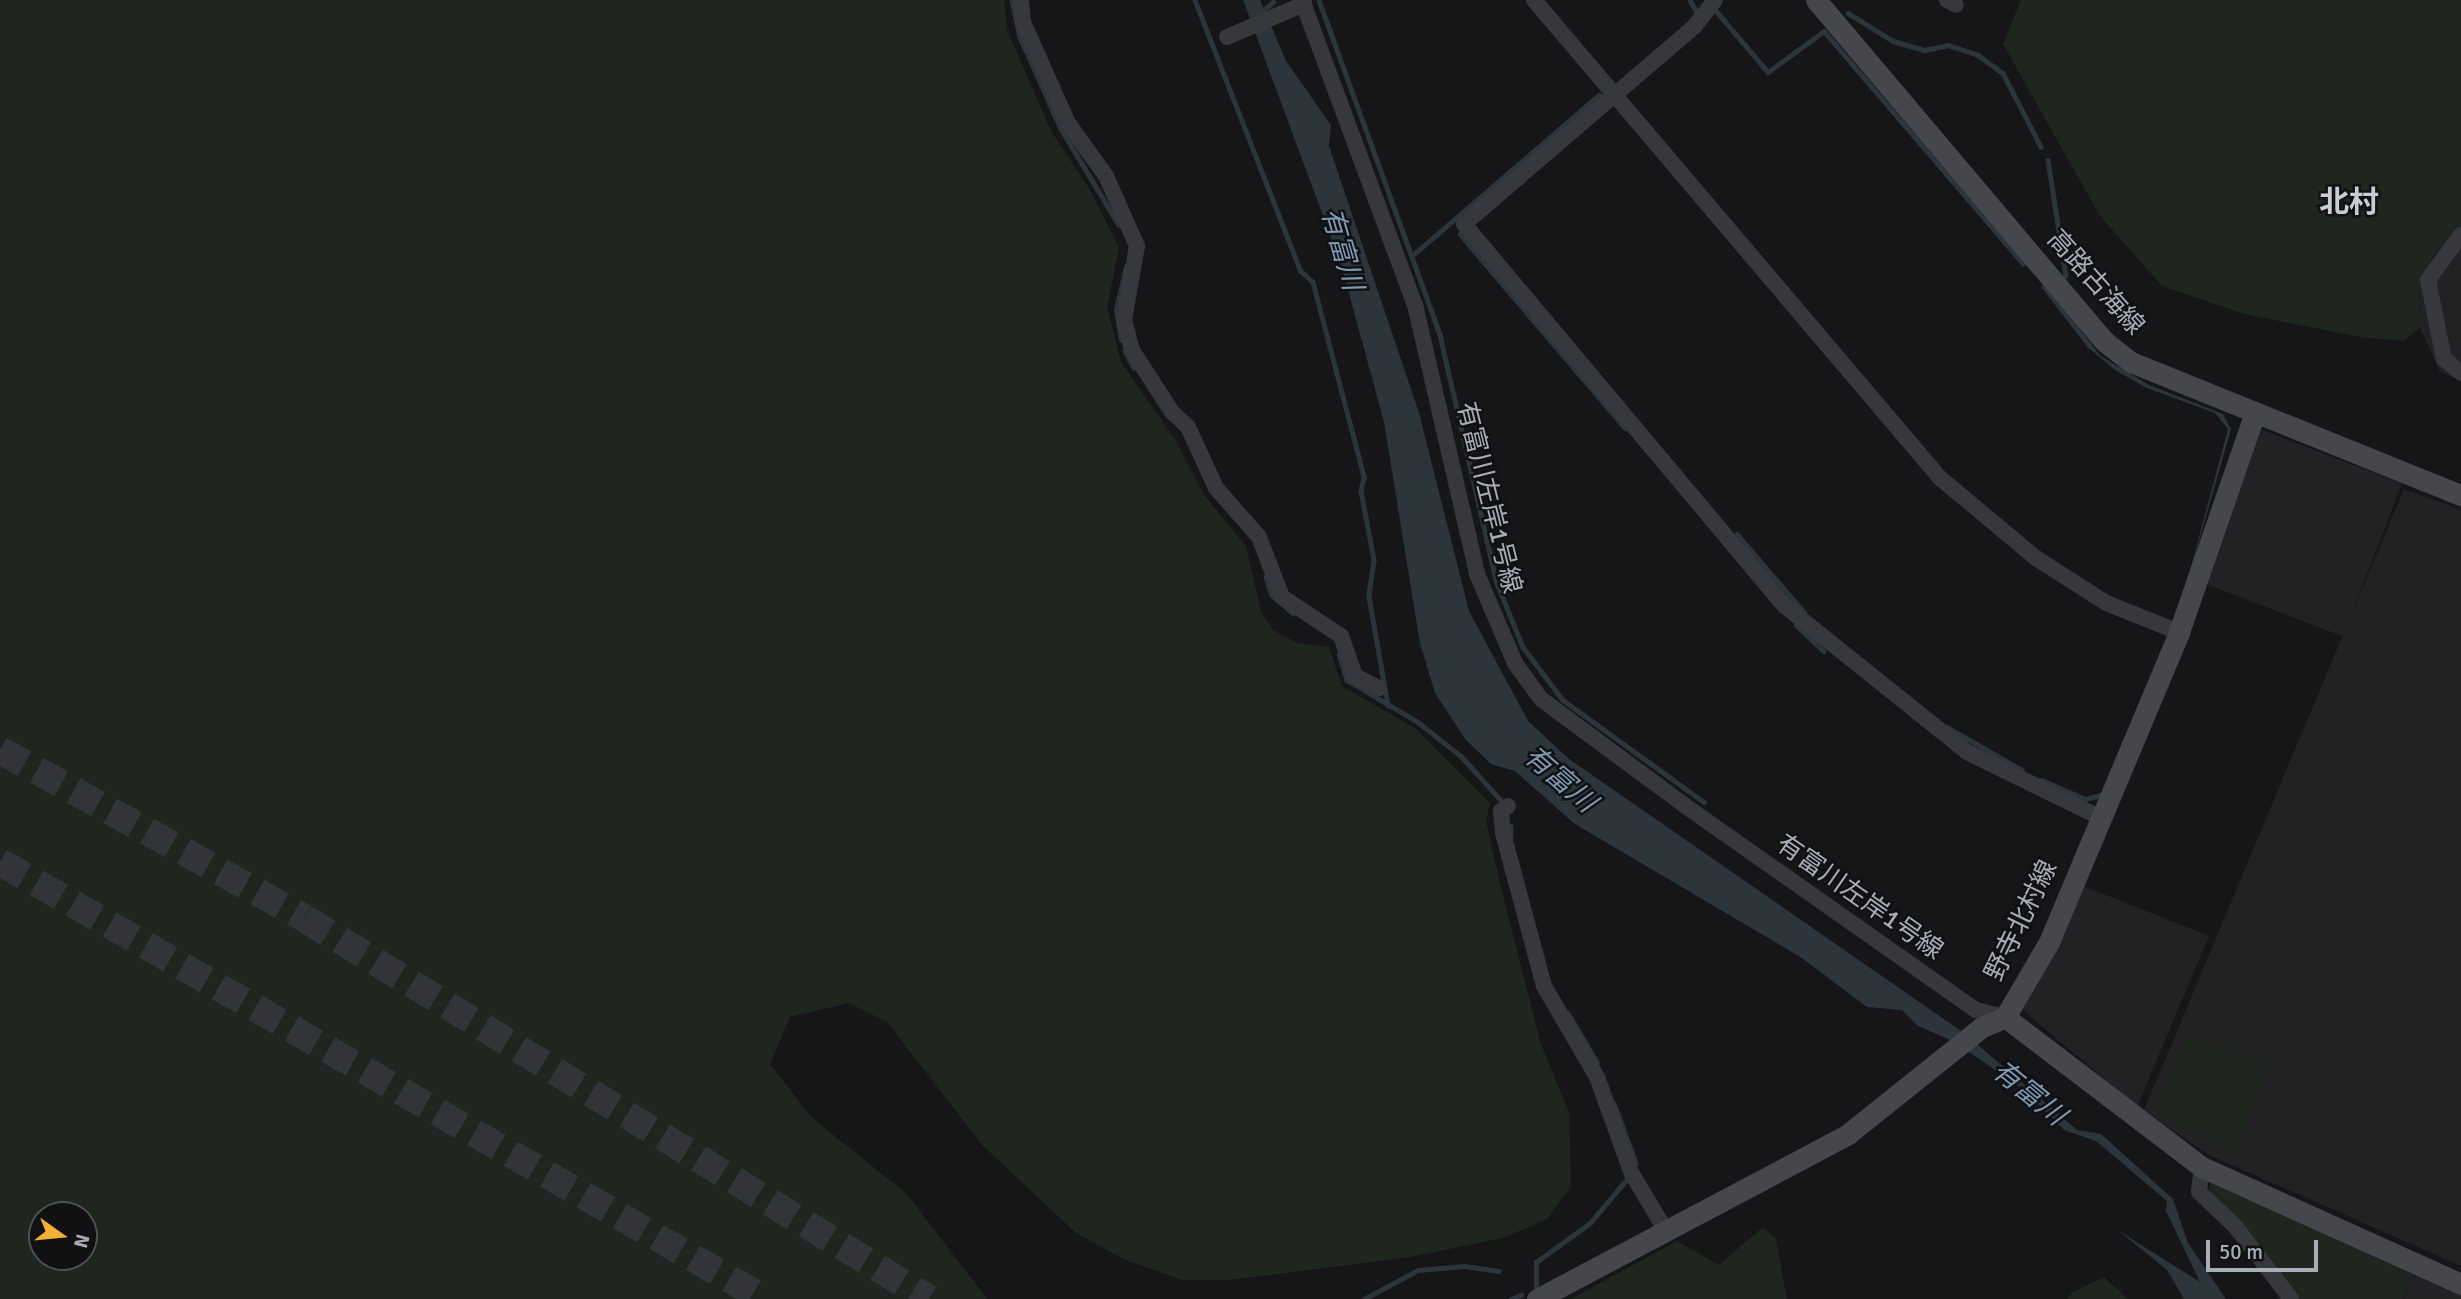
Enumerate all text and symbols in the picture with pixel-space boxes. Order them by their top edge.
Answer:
district label: 北村 [2319,185,2379,221]
water label: 有富川 [1314,204,1370,294]
street label: 高路古海線 [2040,224,2150,342]
street label: 有富川左岸1号線 [1449,399,1527,597]
water label: 有富川 [1517,739,1603,819]
street label: 有富川左岸1号線 [1770,829,1948,967]
street label: 野寺北村線 [1979,856,2065,986]
water label: 有富川 [1986,1054,2072,1132]
north arrow [28,1201,98,1271]
scale bar [2209,1226,2321,1270]
text: N [68,1231,95,1250]
text: 50 m [2219,1239,2263,1265]

